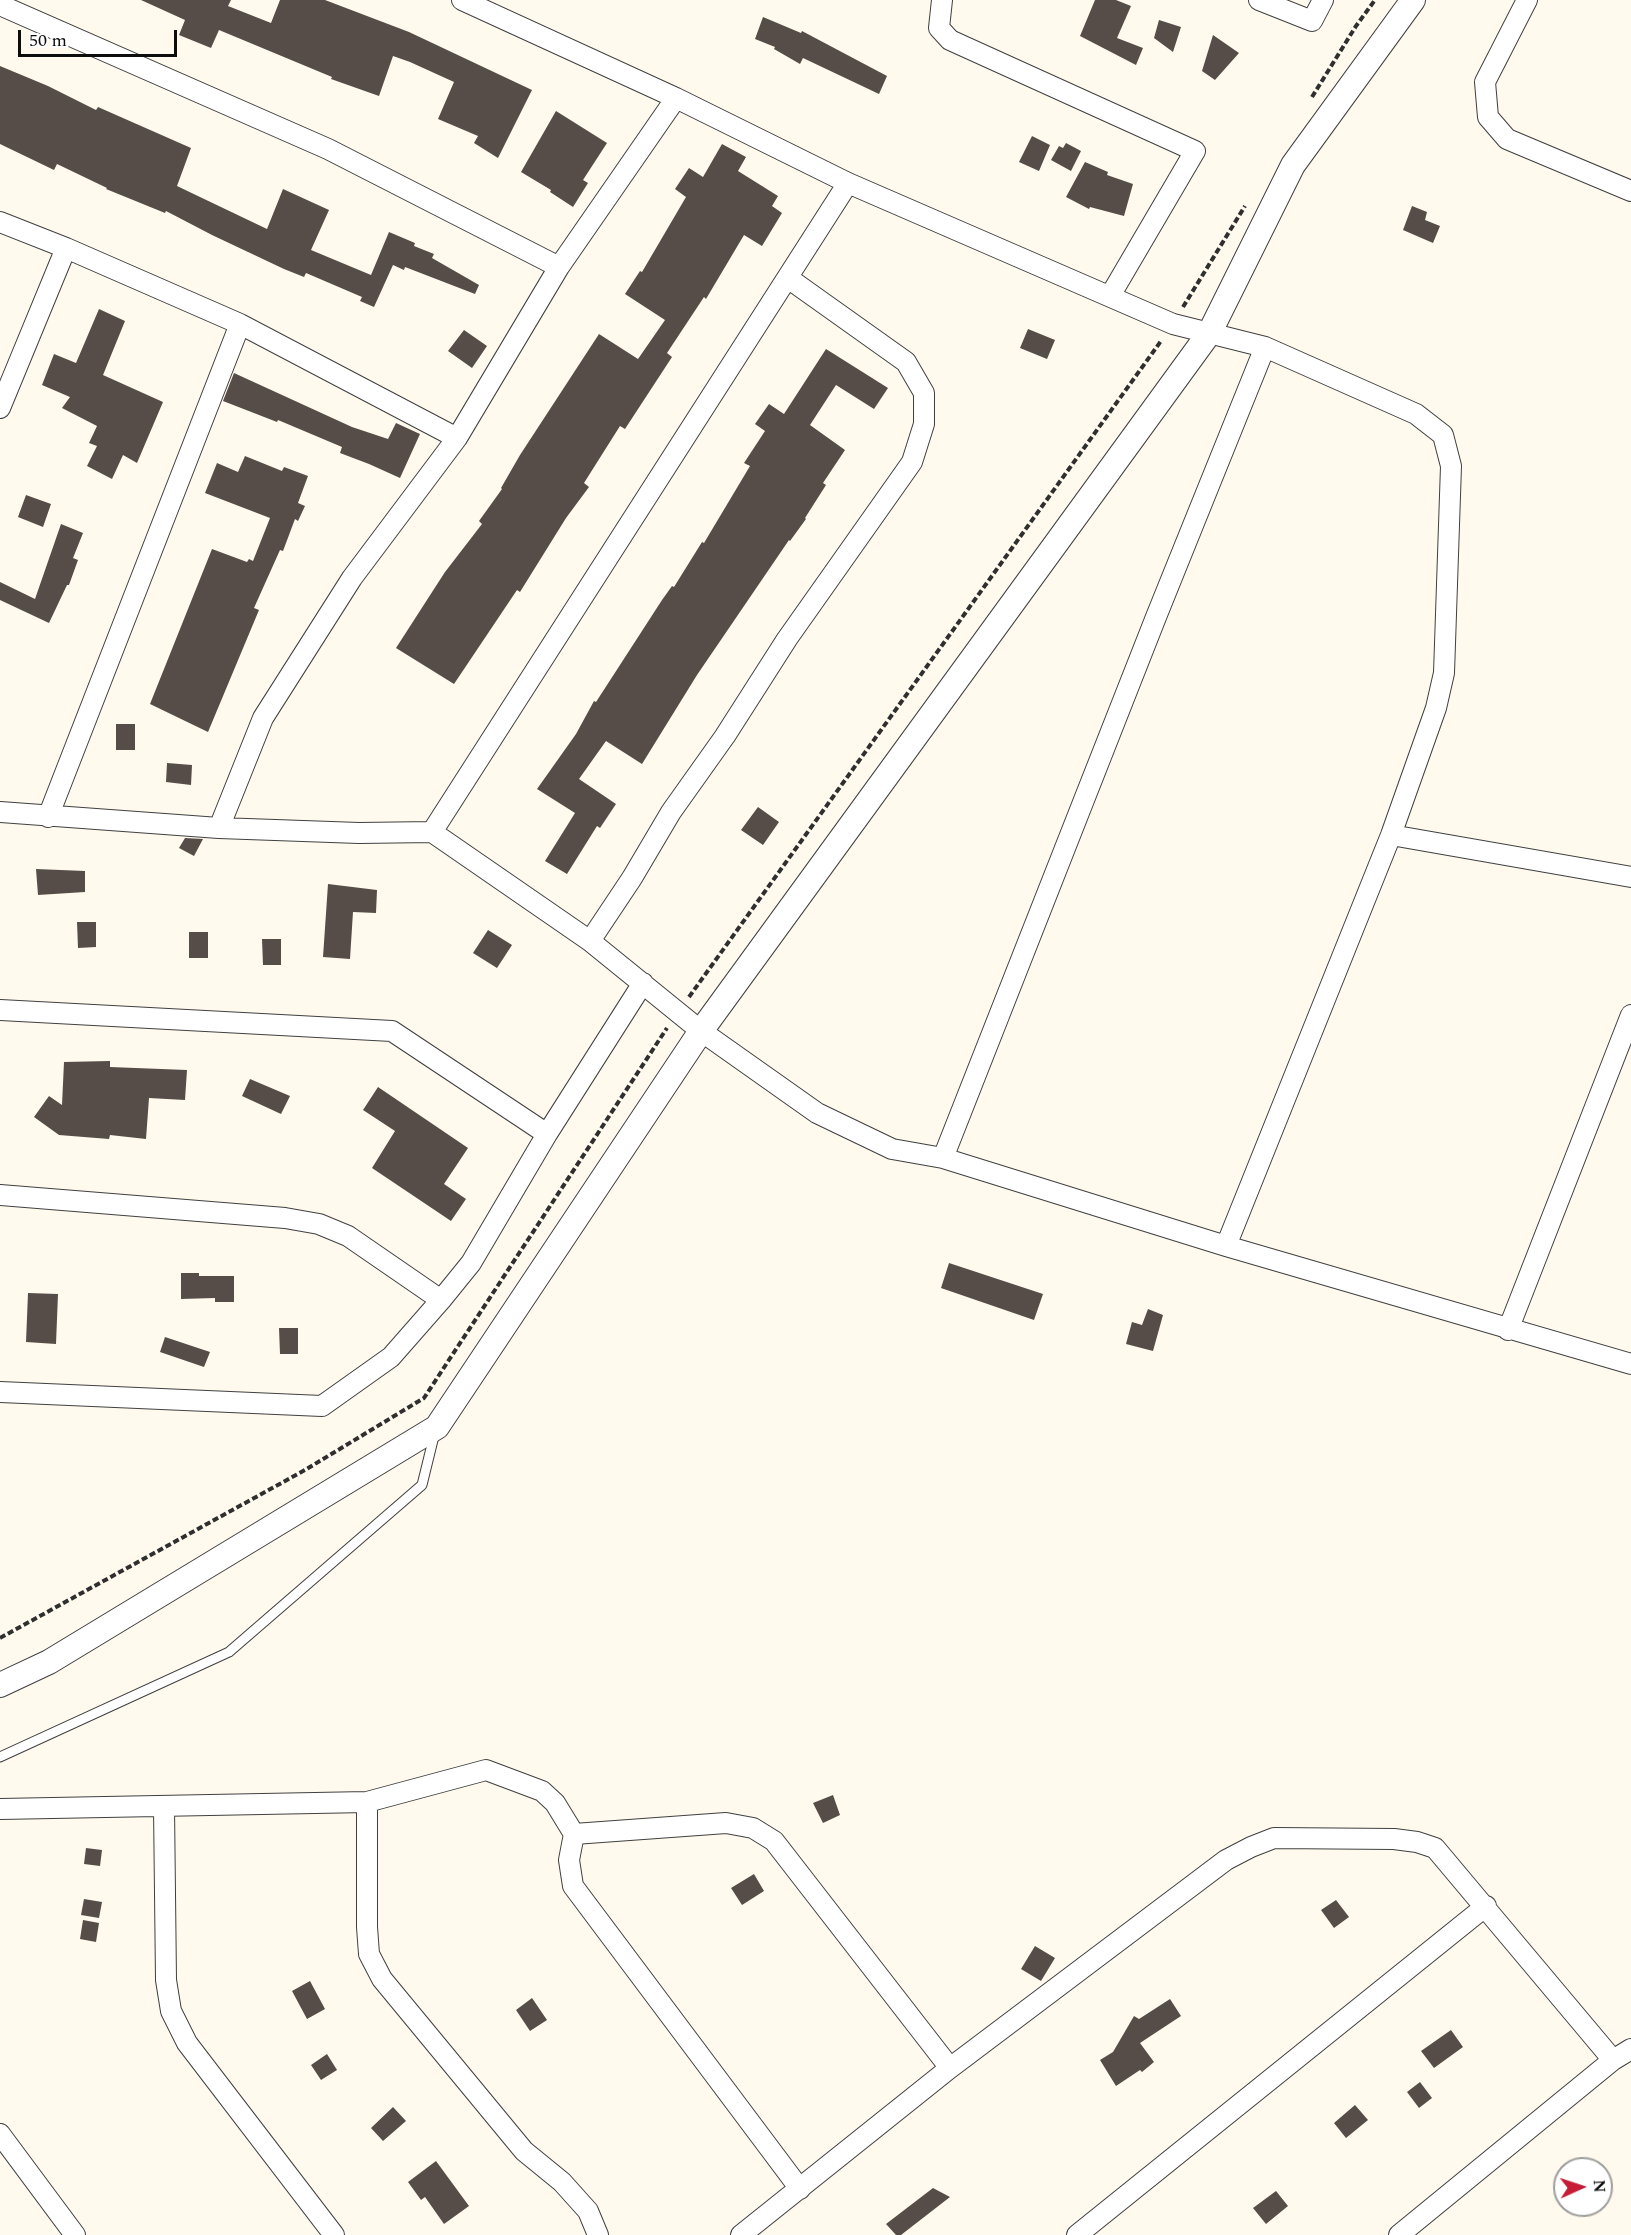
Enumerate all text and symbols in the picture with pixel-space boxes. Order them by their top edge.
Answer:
scale bar [21,18,180,56]
text: 50 m [29,27,67,54]
north arrow [1553,2157,1613,2217]
text: N [1587,2179,1611,2193]

